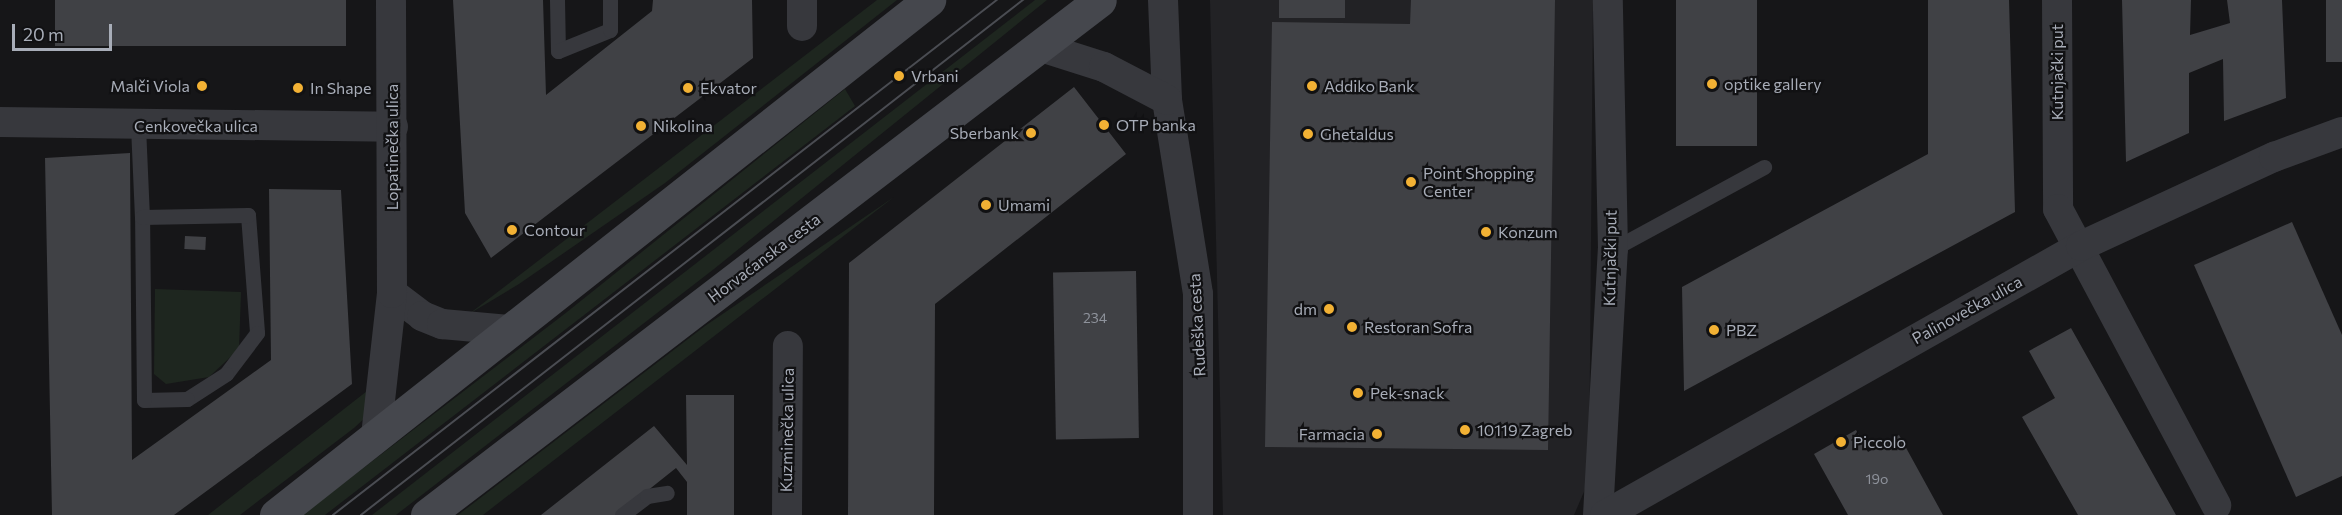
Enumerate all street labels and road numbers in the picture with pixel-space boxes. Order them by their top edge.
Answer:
street label: Kutnjački put [2047,24,2067,120]
street label: Lopatinečka ulica [382,84,402,210]
street label: Cenkovečka ulica [134,116,258,136]
street label: Horvaćanska cesta [704,209,824,307]
street label: Kutnjački put [1600,210,1620,306]
street label: Palinovečka ulica [1909,272,2025,348]
street label: Rudeška cesta [1185,273,1209,377]
street label: Kuzminečka ulica [776,368,798,492]

